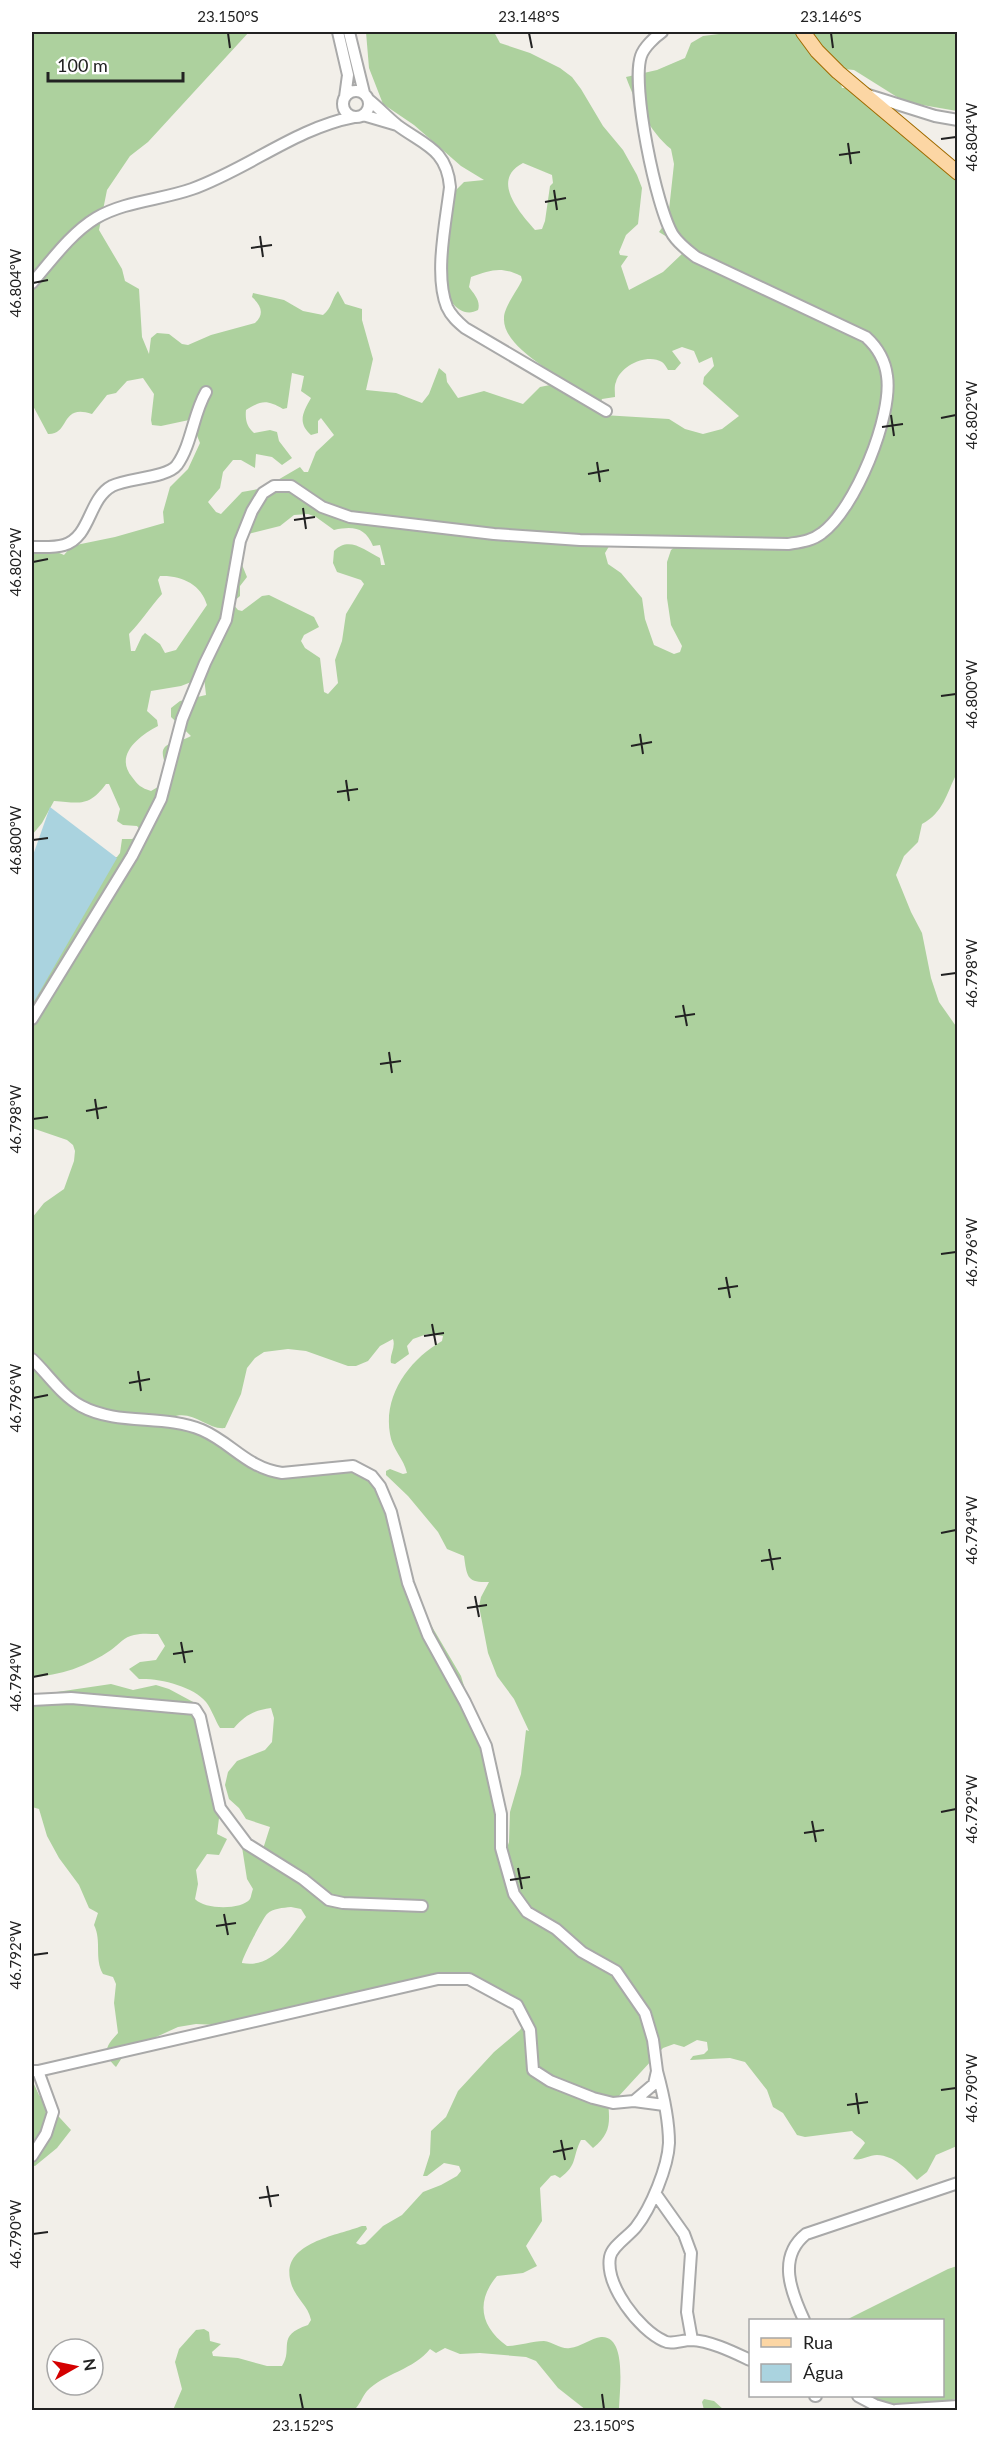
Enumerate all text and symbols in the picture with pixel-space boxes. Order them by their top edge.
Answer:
text: 23.150°S [197,7,259,25]
text: 23.148°S [498,7,560,25]
text: 23.146°S [800,7,862,25]
scale bar [48,45,183,83]
text: 100 m [57,54,108,76]
text: 46.804°W [962,102,980,171]
text: 46.804°W [6,248,24,317]
text: 46.802°W [962,380,980,449]
text: 46.802°W [6,527,24,596]
text: 46.800°W [962,659,980,728]
text: 46.800°W [6,805,24,874]
text: 46.798°W [962,938,980,1007]
text: 46.798°W [6,1084,24,1153]
text: 46.796°W [962,1217,980,1286]
text: 46.796°W [6,1363,24,1432]
text: 46.794°W [962,1495,980,1564]
text: 46.794°W [6,1642,24,1711]
text: 46.792°W [962,1774,980,1843]
text: 46.792°W [6,1920,24,1989]
text: 46.790°W [962,2053,980,2122]
text: 46.790°W [6,2199,24,2268]
legend [749,2319,944,2397]
text: Rua [803,2331,833,2353]
north arrow [45,2337,105,2397]
text: N [80,2357,101,2372]
text: Água [803,2361,844,2383]
text: 23.152°S [272,2416,334,2434]
text: 23.150°S [573,2416,635,2434]

